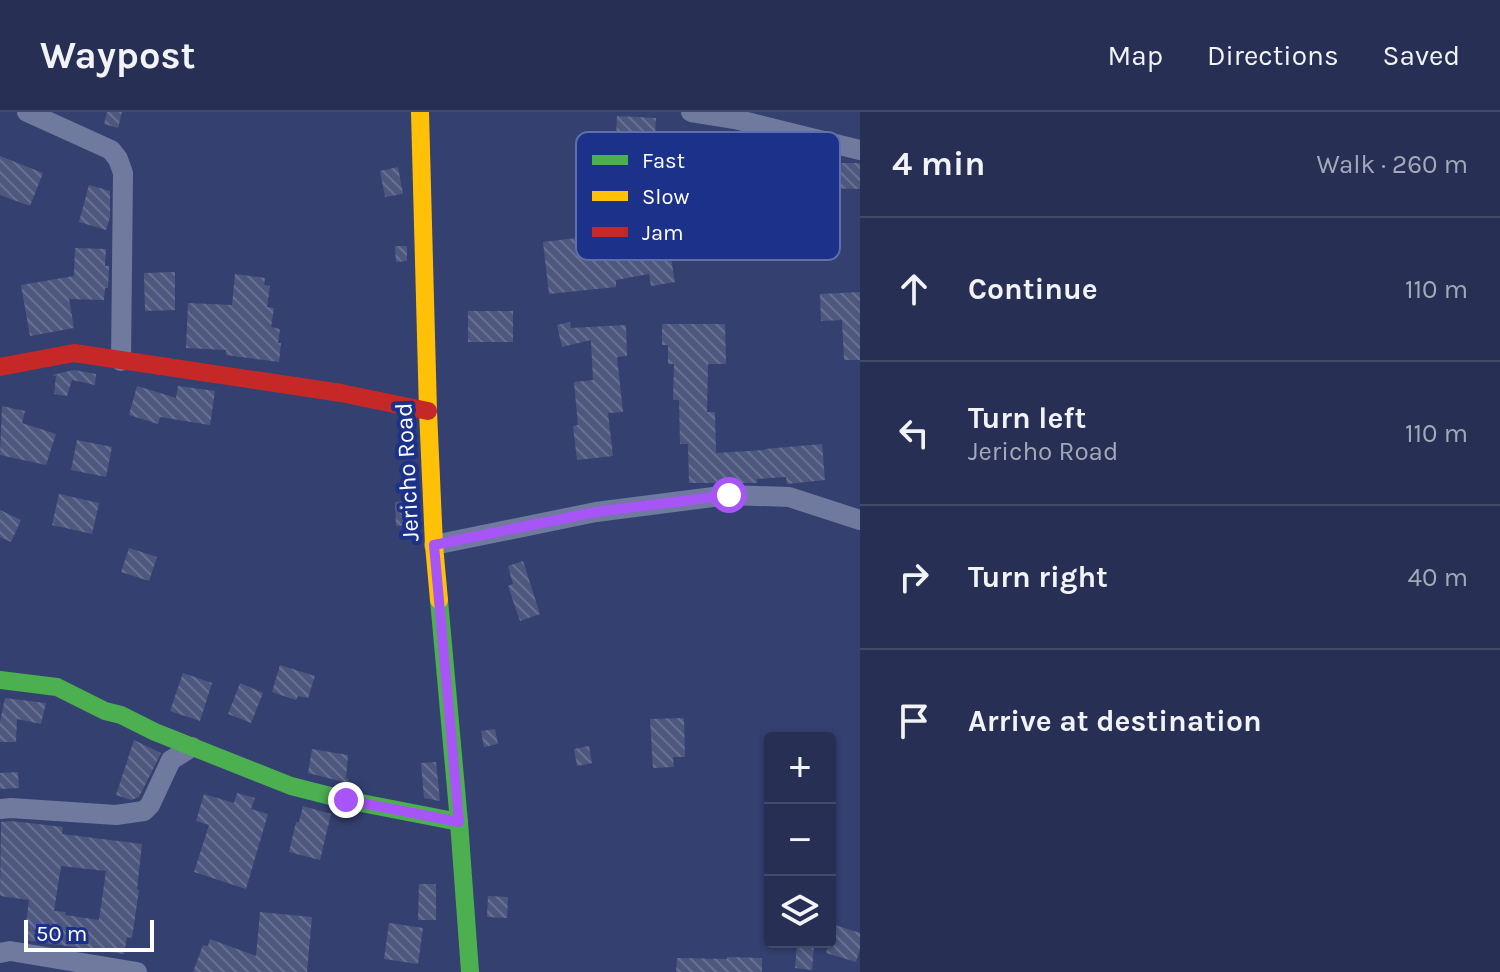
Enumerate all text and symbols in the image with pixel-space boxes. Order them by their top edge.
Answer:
text: Waypost [40,33,196,78]
text: Map [1108,39,1163,72]
text: Directions [1207,39,1339,72]
text: Saved [1383,39,1460,72]
legend [576,132,840,260]
text: 4 min [892,144,985,184]
text: Fast [642,148,685,174]
text: Walk · 260 m [1316,149,1468,180]
text: Slow [642,184,689,210]
text: Jam [642,220,684,246]
icon: ahead [892,267,936,311]
text: Continue [968,271,1098,307]
text: 110 m [1405,274,1468,305]
text: Turn left [968,400,1086,436]
street label: Jericho Road [389,402,425,542]
icon: left [892,411,936,455]
text: 110 m [1405,418,1468,449]
text: Jericho Road [968,436,1118,467]
route start [711,477,747,513]
icon: right [892,555,936,599]
text: Turn right [968,559,1108,595]
text: 40 m [1408,562,1468,593]
icon: arrive [892,699,936,743]
text: Arrive at destination [968,703,1262,739]
map controls [764,732,836,948]
button: + [764,732,836,804]
route end [328,782,364,818]
button: − [764,804,836,876]
button: layers [764,876,836,948]
scale bar [24,916,154,952]
text: 50 m [36,921,87,947]

